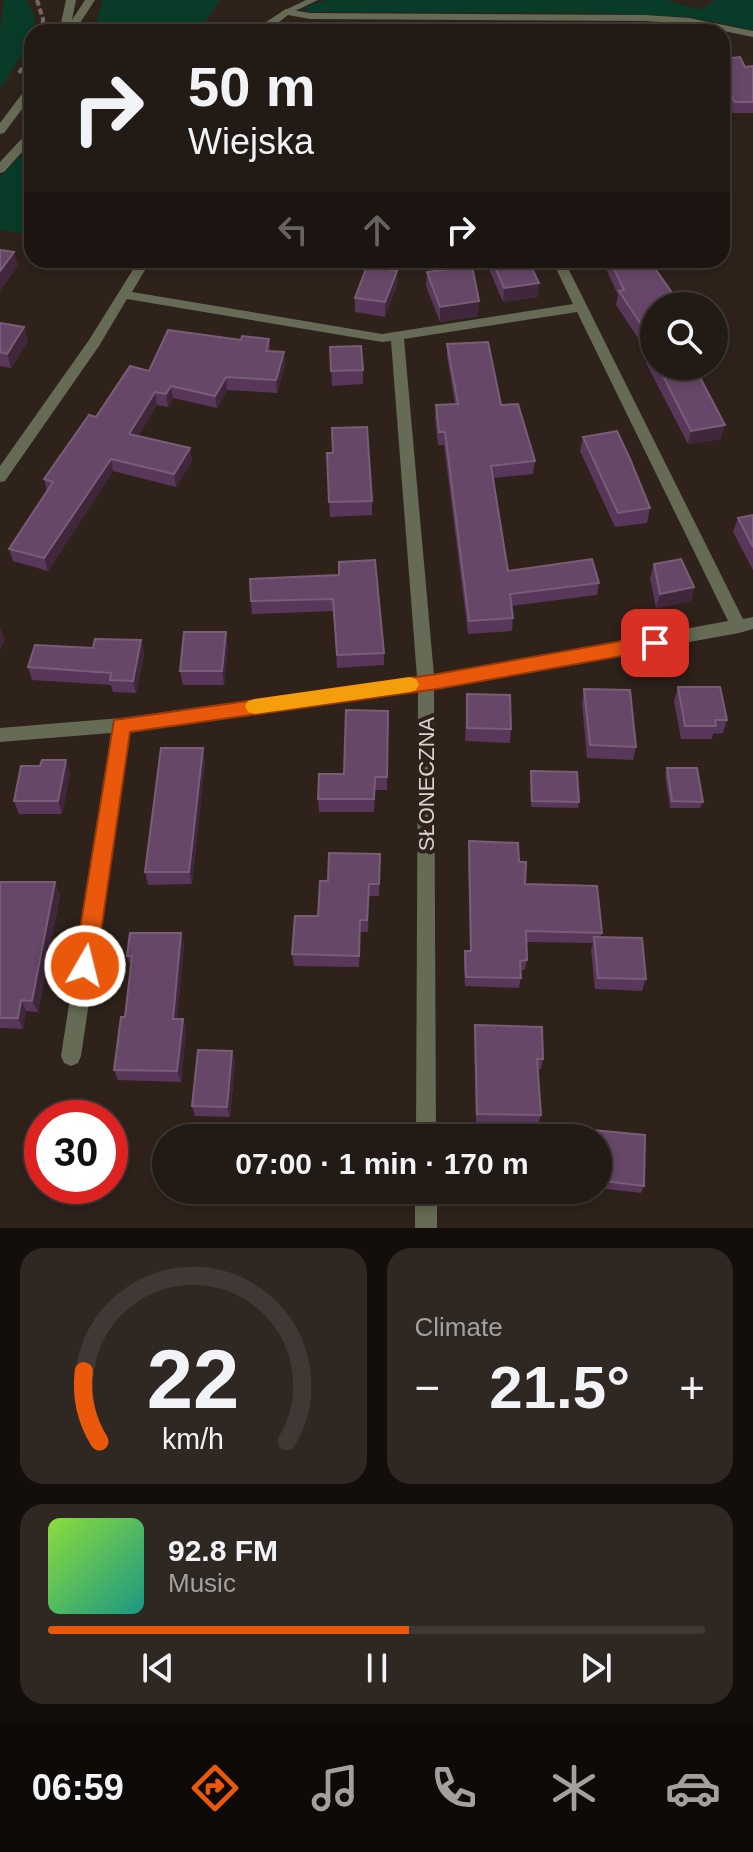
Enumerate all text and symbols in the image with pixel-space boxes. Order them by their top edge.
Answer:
text: 50 m [188,55,316,118]
icon: right [56,56,160,160]
text: Wiejska [188,121,314,162]
icon: left [271,208,315,252]
icon: ahead [355,208,399,252]
icon: right [439,208,483,252]
map controls [640,292,728,380]
button: search [640,292,728,380]
pin [621,609,689,677]
icon: arrive [633,621,677,665]
street label: SŁONECZNA [414,716,439,851]
position arrow [43,924,127,1008]
speed limit sign: 30 [24,1100,128,1204]
text: 07:00 · 1 min · 170 m [235,1147,529,1180]
text: Climate [415,1312,503,1342]
text: 22 [147,1333,240,1426]
text: 21.5° [489,1354,630,1421]
text: − [415,1363,440,1412]
text: + [679,1363,705,1412]
text: km/h [162,1423,224,1455]
text: 92.8 FM [168,1534,278,1567]
text: Music [168,1568,236,1598]
icon: previous [136,1646,180,1690]
icon: pause [355,1646,399,1690]
icon: next [574,1646,618,1690]
icon: directions [187,1760,243,1816]
icon: music [307,1760,363,1816]
icon: phone [426,1760,482,1816]
icon: climate [546,1760,602,1816]
icon: car [665,1760,721,1816]
text: 06:59 [32,1767,124,1808]

